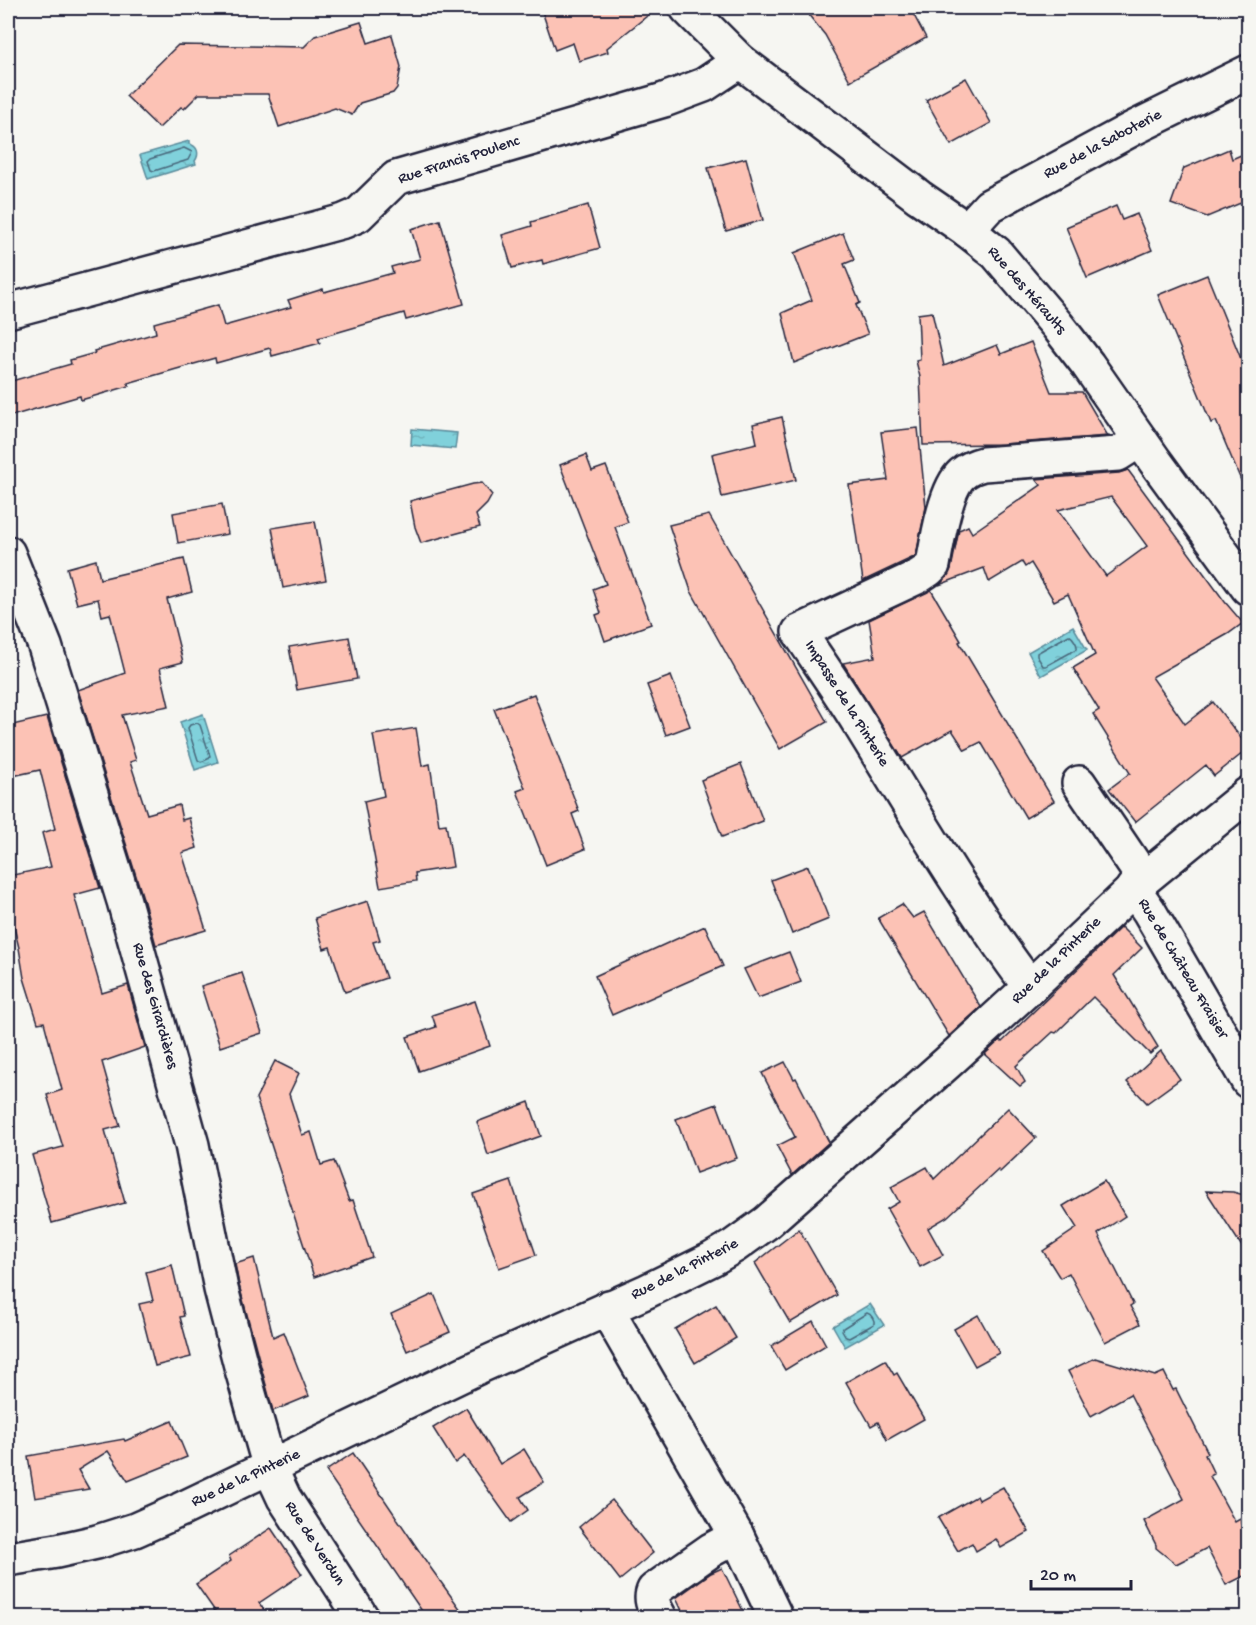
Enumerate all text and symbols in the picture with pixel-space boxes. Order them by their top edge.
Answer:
street label: Rue de la Saboterie [1041,106,1166,184]
street label: Rue Francis Poulenc [396,132,523,190]
street label: Rue des Héraults [983,243,1070,340]
street label: Impasse de la Pinterie [799,637,893,771]
street label: Rue de Château Fraisier [1133,896,1232,1044]
street label: Rue de la Pinterie [1008,913,1106,1009]
street label: Rue des Girardières [127,941,181,1072]
street label: Rue de la Pinterie [628,1234,742,1305]
street label: Rue de la Pinterie [189,1445,304,1512]
street label: Rue de Verdun [280,1498,349,1590]
scale bar [1031,1553,1132,1591]
text: 20 m [1040,1566,1076,1587]

